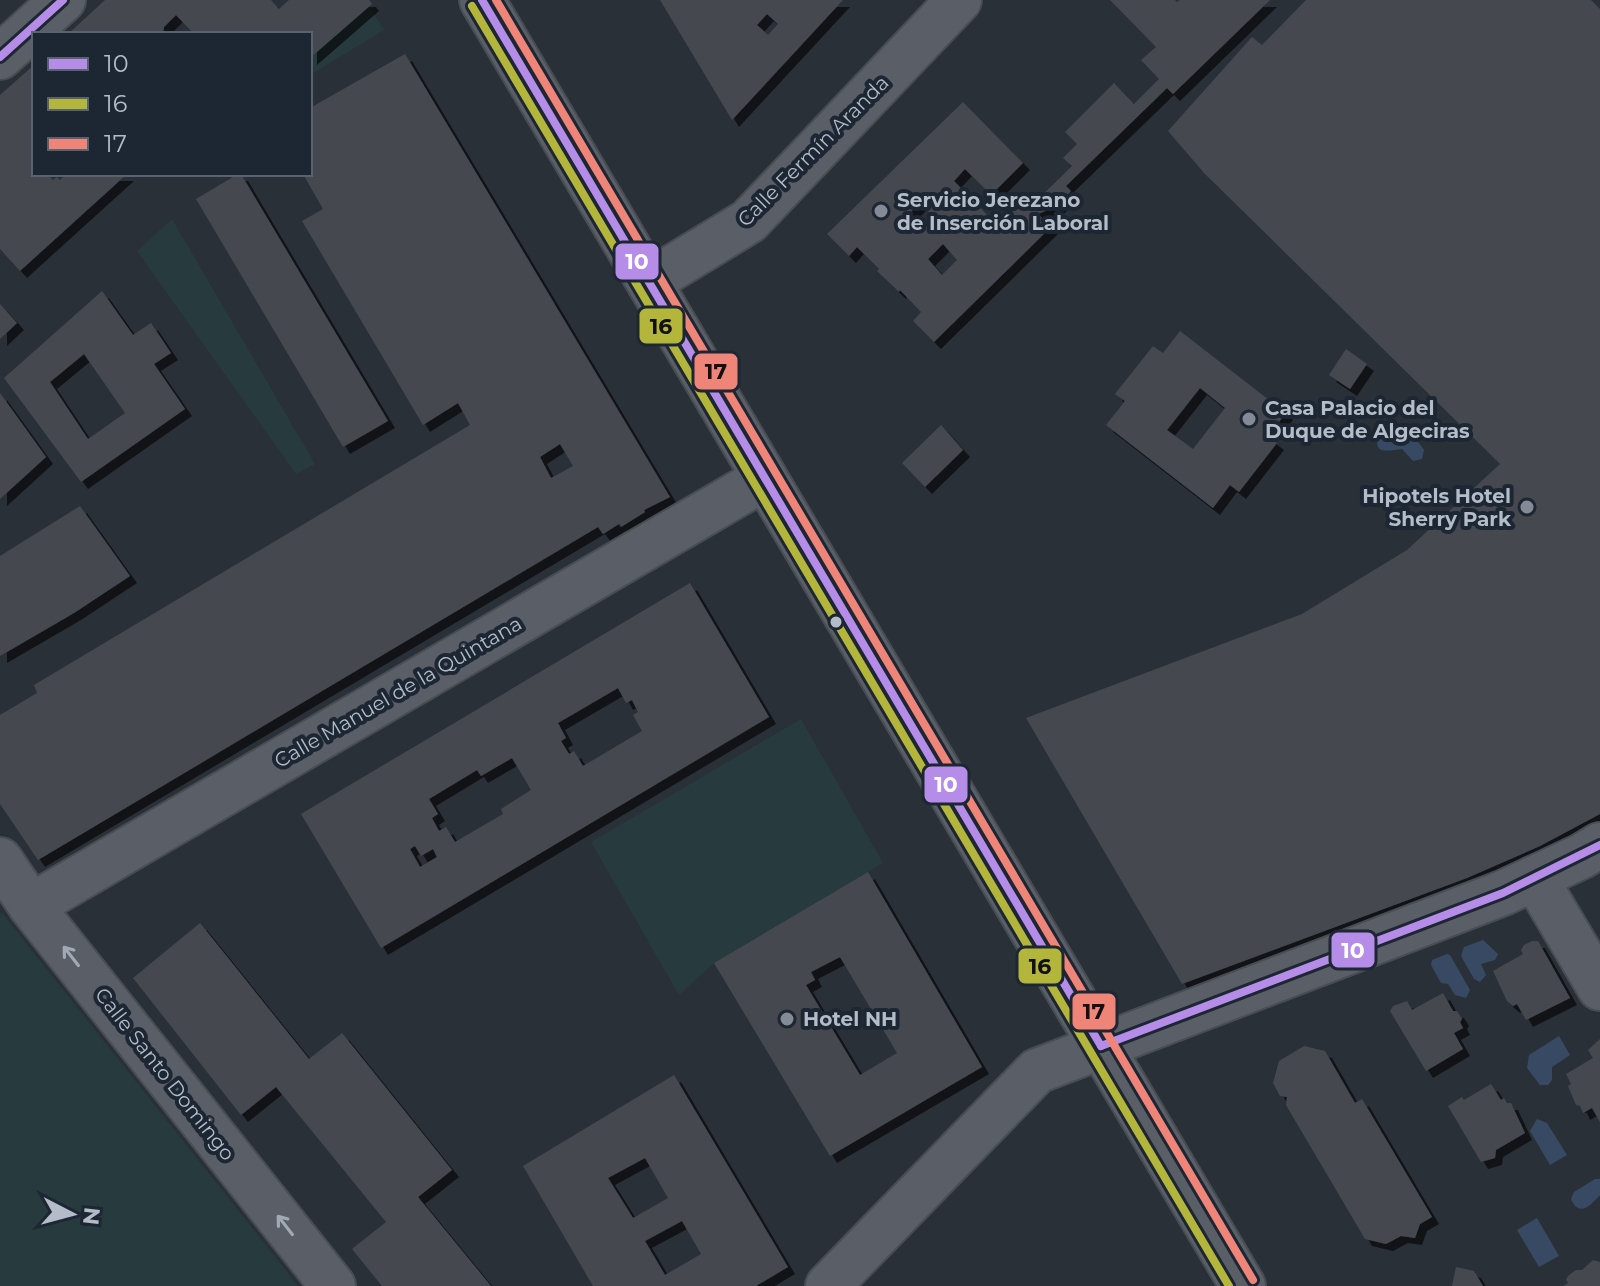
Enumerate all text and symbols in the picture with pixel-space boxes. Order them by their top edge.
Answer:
legend [32,32,312,176]
text: 10 [104,49,129,78]
street label: Calle Fermín Aranda [732,70,894,232]
text: 16 [104,89,127,118]
text: 17 [104,129,127,158]
place label: Servicio Jerezano de Inserción Laboral [897,188,1109,235]
marker: Servicio Jerezano de Inserción Laboral [872,202,890,220]
line badge: 10 [614,242,660,281]
text: 10 [625,248,649,275]
line badge: 16 [638,307,684,345]
text: 16 [650,313,672,340]
line badge: 17 [693,352,739,391]
text: 17 [705,358,727,385]
place label: Casa Palacio del Duque de Algeciras [1265,396,1470,443]
marker: Casa Palacio del Duque de Algeciras [1240,410,1258,428]
place label: Hipotels Hotel Sherry Park [1362,484,1512,531]
marker: Hipotels Hotel Sherry Park [1518,498,1536,516]
street label: Calle Manuel de la Quintana [270,611,526,773]
unlabelled marker [828,614,844,630]
line badge: 10 [923,765,969,804]
text: 10 [934,771,958,798]
line badge: 10 [1330,931,1376,969]
text: 10 [1341,937,1365,964]
one-way arrow [62,946,79,967]
line badge: 16 [1017,947,1063,985]
text: 16 [1029,953,1051,980]
street label: Calle Santo Domingo [90,983,240,1165]
line badge: 17 [1071,992,1117,1031]
text: 17 [1083,998,1105,1025]
place label: Hotel NH [803,1007,897,1031]
marker: Hotel NH [778,1010,796,1028]
north arrow [32,1174,112,1254]
text: N [77,1206,106,1226]
one-way arrow [276,1215,293,1236]

